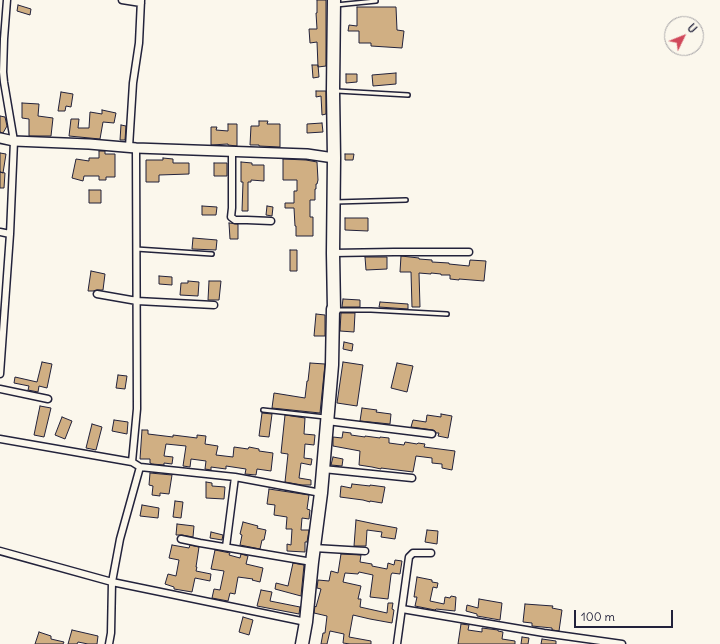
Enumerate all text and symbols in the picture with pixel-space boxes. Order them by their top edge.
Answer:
north arrow [664,16,704,56]
text: U [684,21,700,36]
scale bar [576,602,675,628]
text: 100 m [581,609,615,624]

